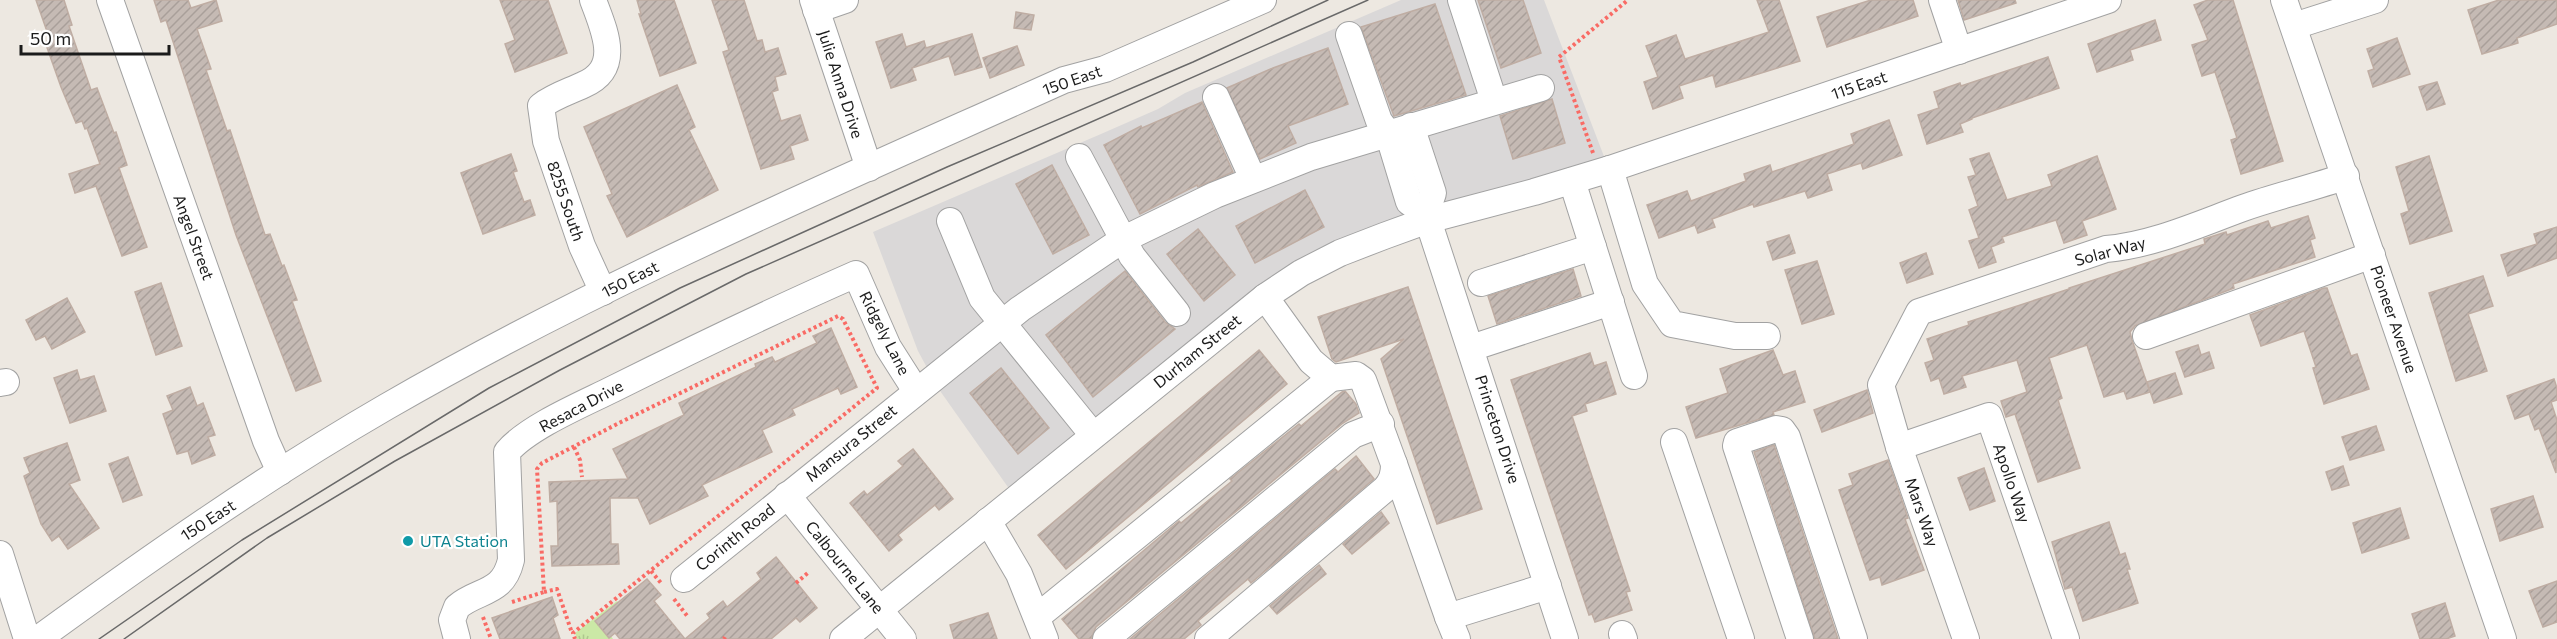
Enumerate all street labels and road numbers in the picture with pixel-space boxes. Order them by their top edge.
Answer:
street label: Julie Anna Drive [815,27,868,140]
street label: 150 East [1040,60,1104,98]
street label: 115 East [1829,66,1890,103]
street label: 8255 South [544,158,589,243]
street label: Angel Street [170,192,219,283]
street label: Solar Way [2072,232,2147,269]
street label: 150 East [598,256,662,301]
street label: Pioneer Avenue [2367,263,2422,375]
street label: Ridgely Lane [856,288,915,378]
street label: Durham Street [1149,309,1245,392]
street label: Princeton Drive [1472,372,1525,485]
street label: Resaca Drive [536,376,626,436]
street label: Mansura Street [801,400,900,485]
street label: Apollo Way [1990,441,2035,525]
street label: Mars Way [1902,475,1943,549]
street label: 150 East [177,495,239,544]
street label: Corinth Road [691,499,778,574]
street label: Calbourne Lane [802,517,889,617]

